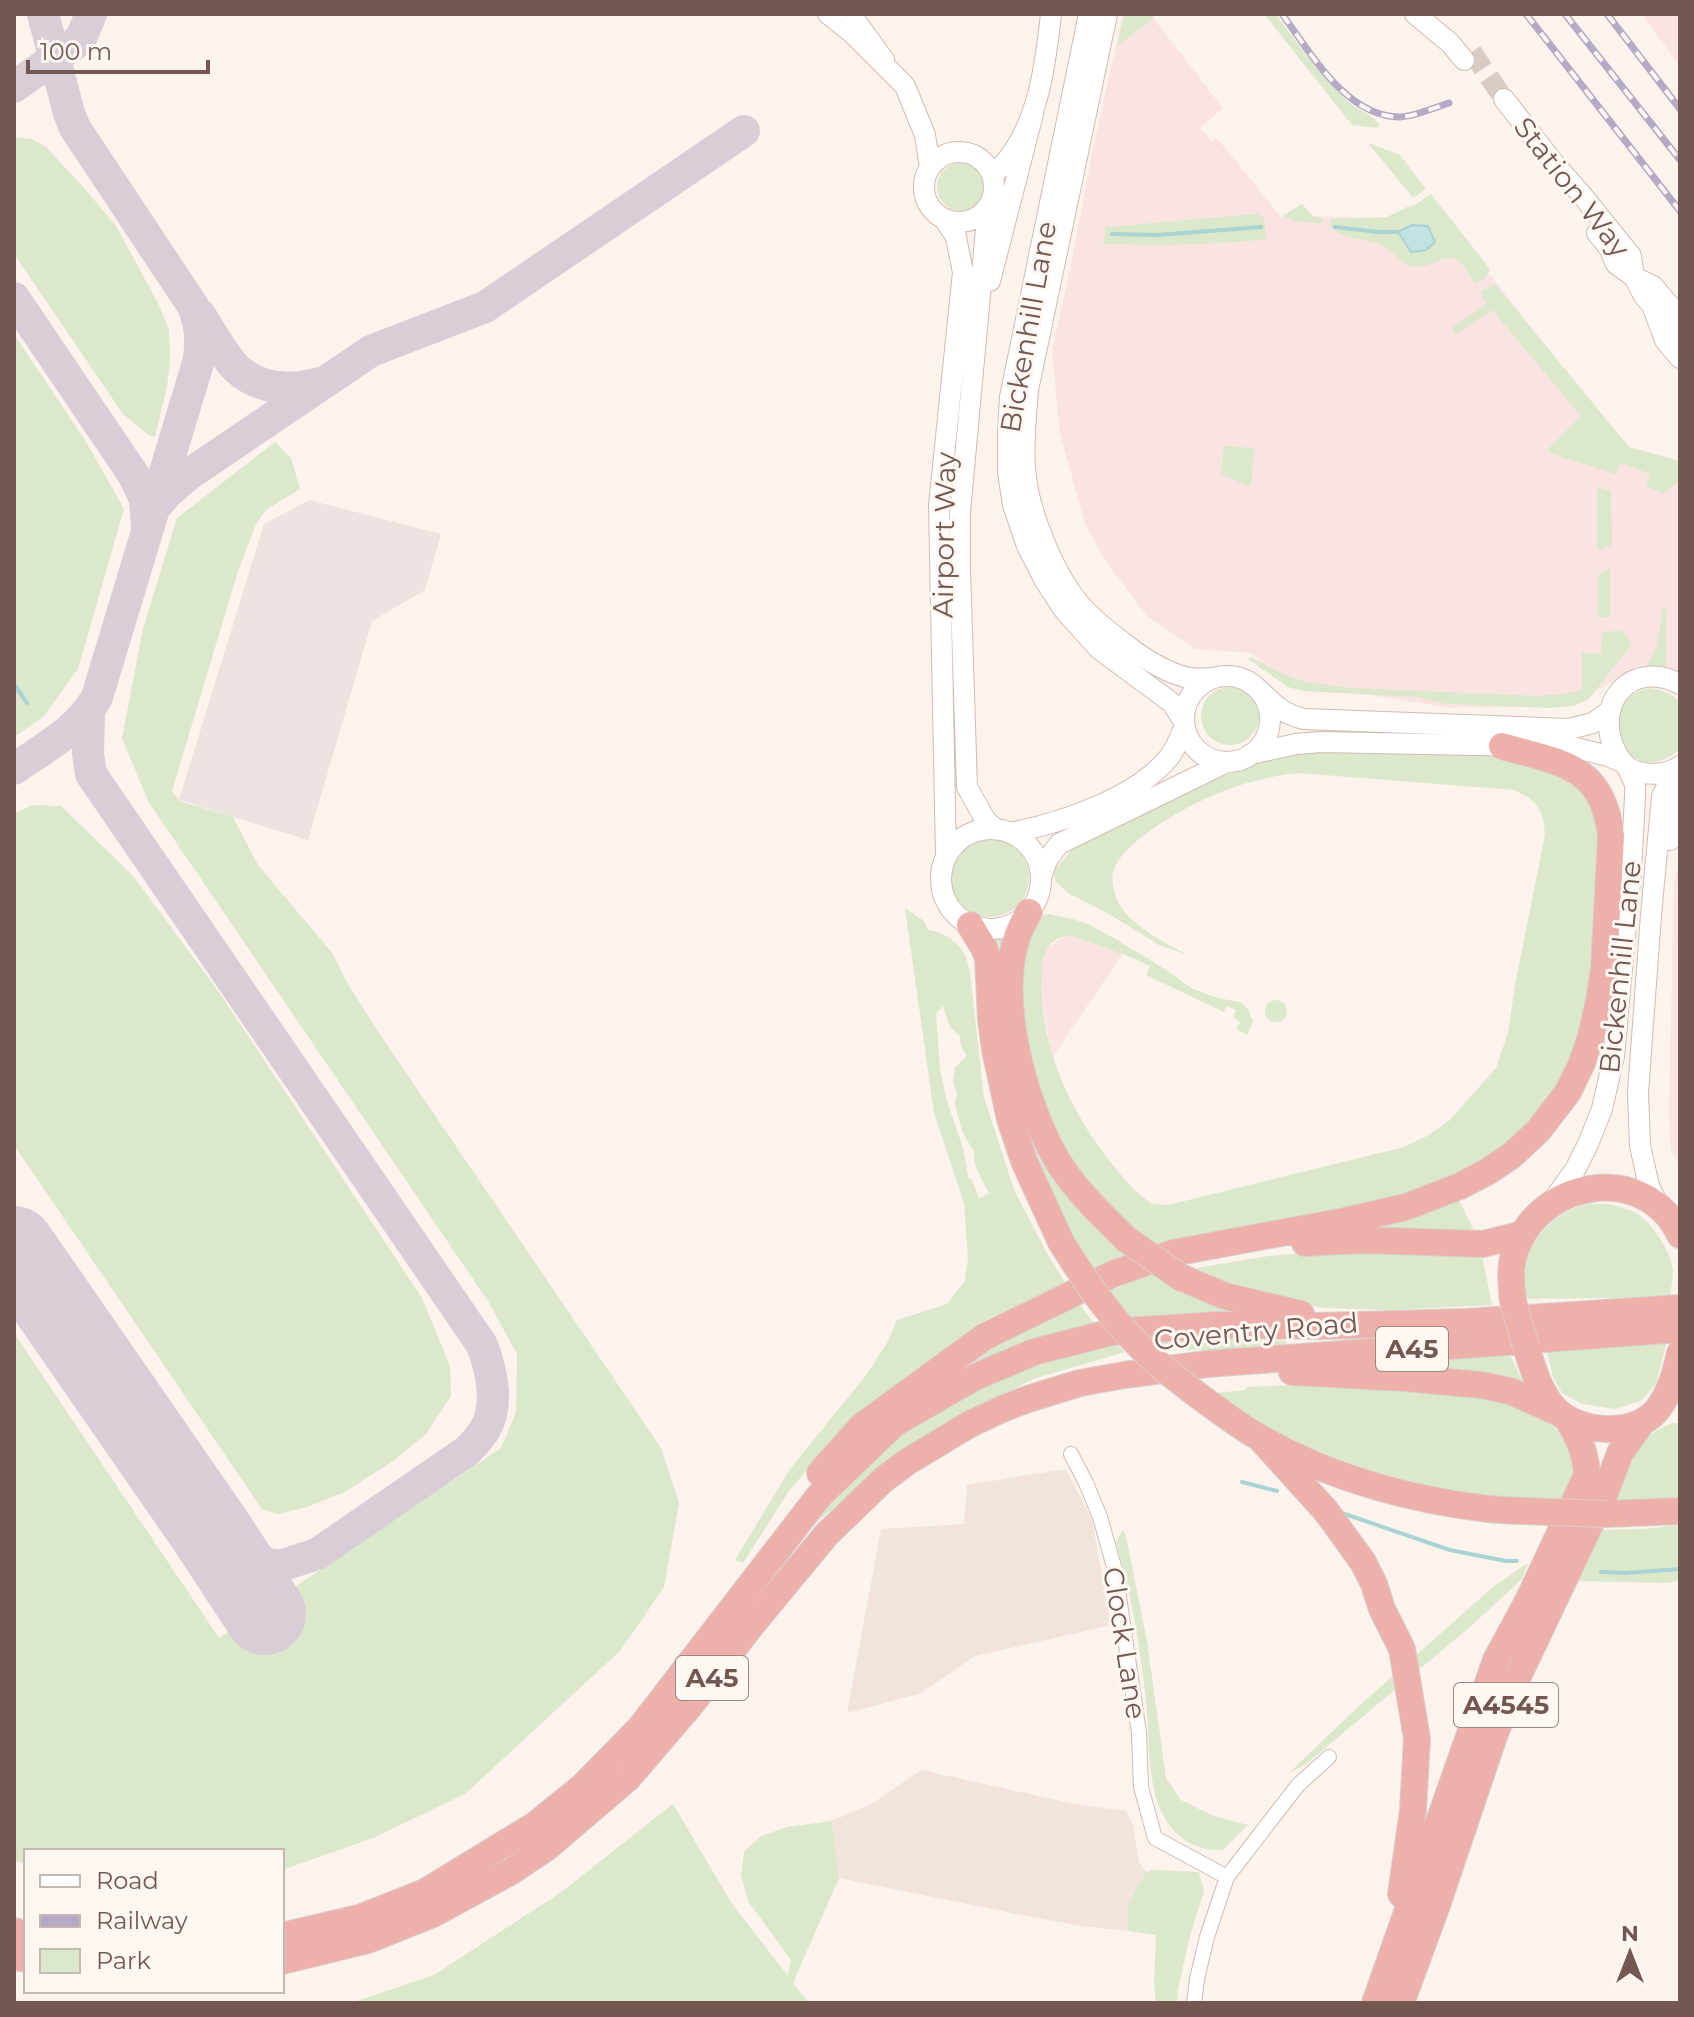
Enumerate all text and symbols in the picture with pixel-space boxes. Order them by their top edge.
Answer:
scale bar [28,24,208,74]
text: 100 m [40,37,112,66]
street label: Station Way [1507,110,1638,264]
street label: Bickenhill Lane [993,219,1063,435]
street label: Airport Way [926,451,962,618]
street label: Bickenhill Lane [1592,859,1648,1075]
street label: Coventry Road [1152,1305,1360,1357]
road number: A45 [1376,1327,1448,1371]
street label: Clock Lane [1096,1565,1154,1721]
road number: A45 [676,1656,748,1700]
road number: A4545 [1454,1683,1558,1727]
legend [24,1849,284,1993]
text: Road [96,1866,159,1895]
text: Railway [96,1906,188,1935]
north arrow [1590,1913,1670,1993]
text: N [1621,1920,1639,1947]
text: Park [96,1946,151,1975]

